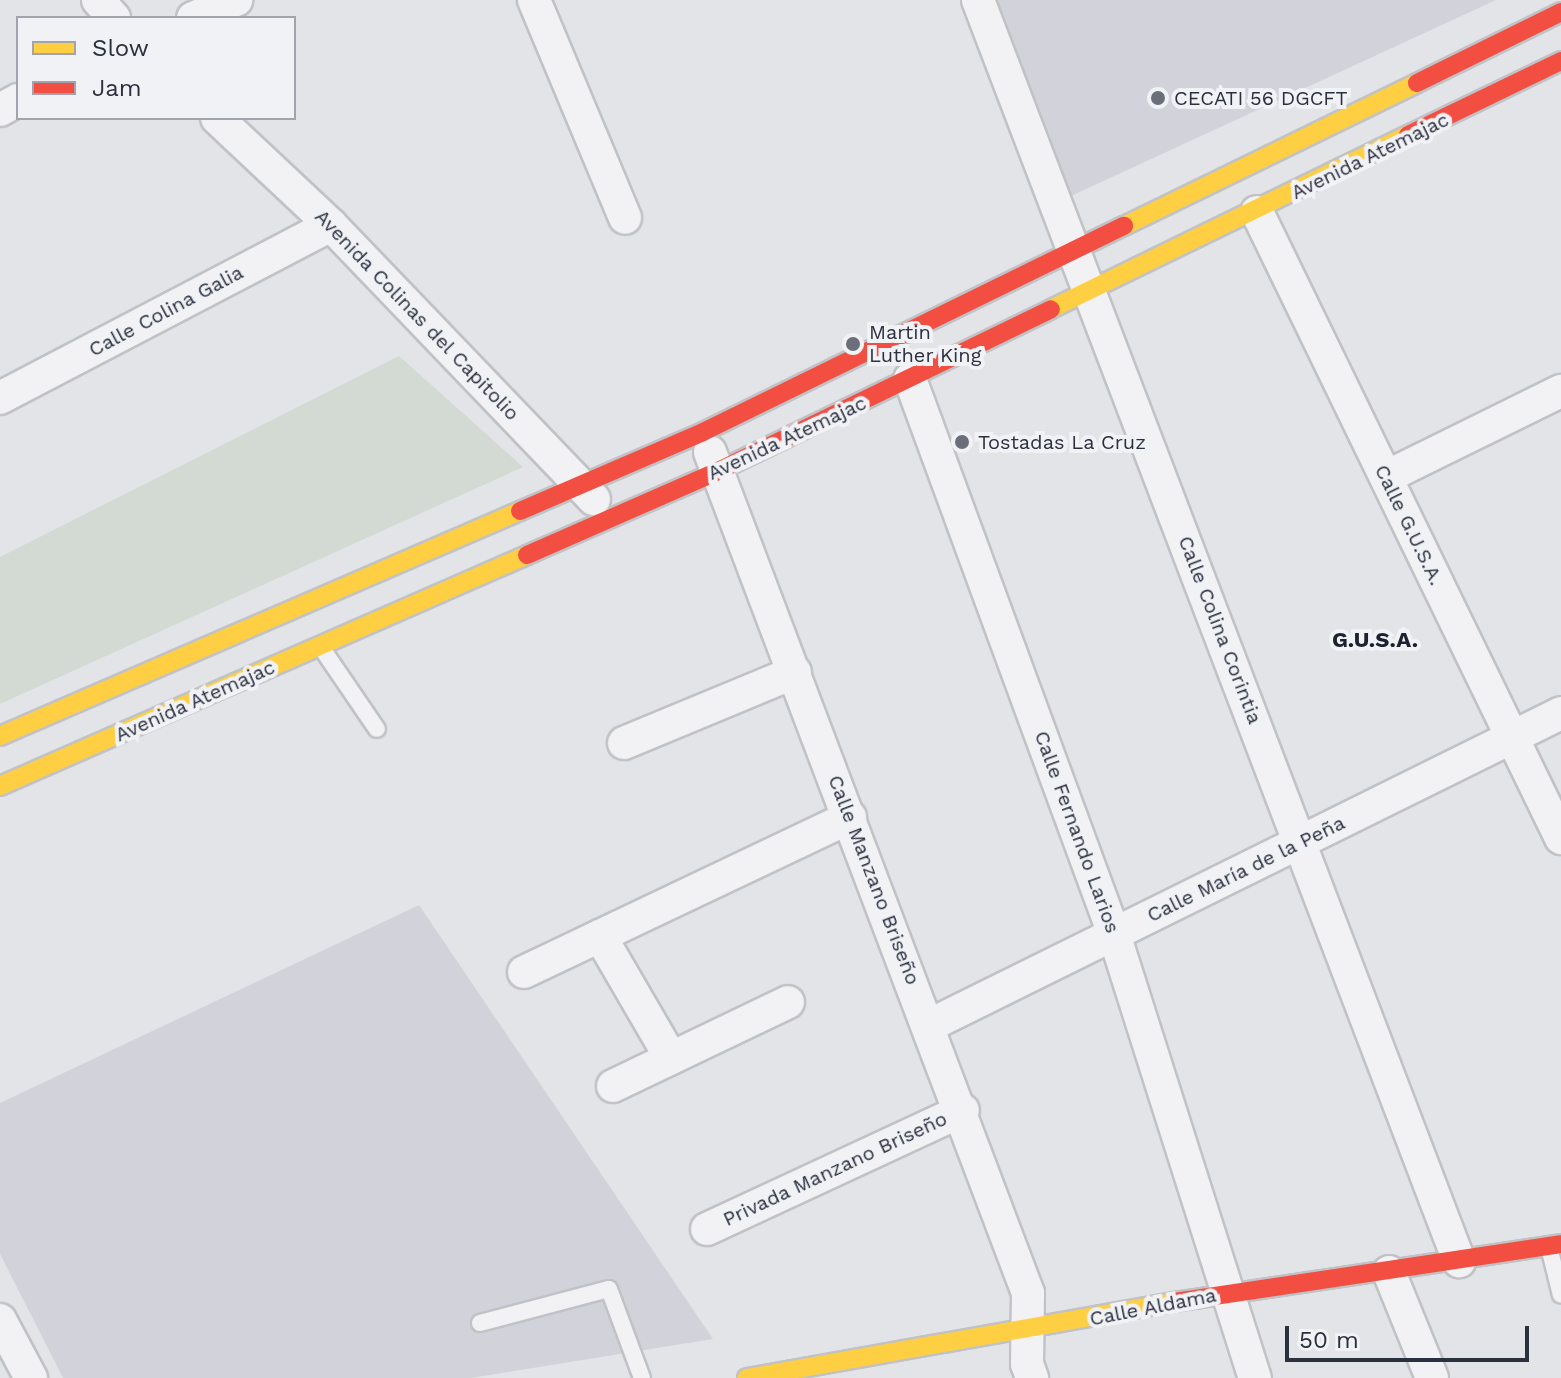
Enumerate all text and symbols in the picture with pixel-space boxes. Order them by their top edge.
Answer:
legend [16,16,296,120]
text: Slow [92,34,149,62]
text: Jam [92,74,142,102]
place label: CECATI 56 DGCFT [1174,86,1348,110]
marker: CECATI 56 DGCFT [1149,89,1167,107]
street label: Avenida Atemajac [1287,107,1453,205]
street label: Avenida Colinas del Capitolio [309,204,525,426]
street label: Calle Colina Galia [84,260,248,362]
place label: Martin Luther King [869,320,982,367]
marker: Martin Luther King [844,335,862,353]
street label: Avenida Atemajac [703,390,871,486]
place label: Tostadas La Cruz [978,430,1146,454]
marker: Tostadas La Cruz [953,433,971,451]
street label: Calle G.U.S.A. [1369,461,1449,589]
street label: Calle Colina Corintia [1173,532,1267,728]
district label: G.U.S.A. [1332,627,1418,653]
street label: Avenida Atemajac [111,655,279,747]
street label: Calle Fernando Larios [1029,728,1125,936]
street label: Calle Manzano Briseño [823,772,925,988]
street label: Calle María de la Peña [1143,810,1349,928]
street label: Privada Manzano Briseño [719,1106,951,1232]
street label: Calle Aldama [1087,1283,1219,1331]
scale bar [1289,1310,1533,1360]
text: 50 m [1299,1326,1359,1354]

